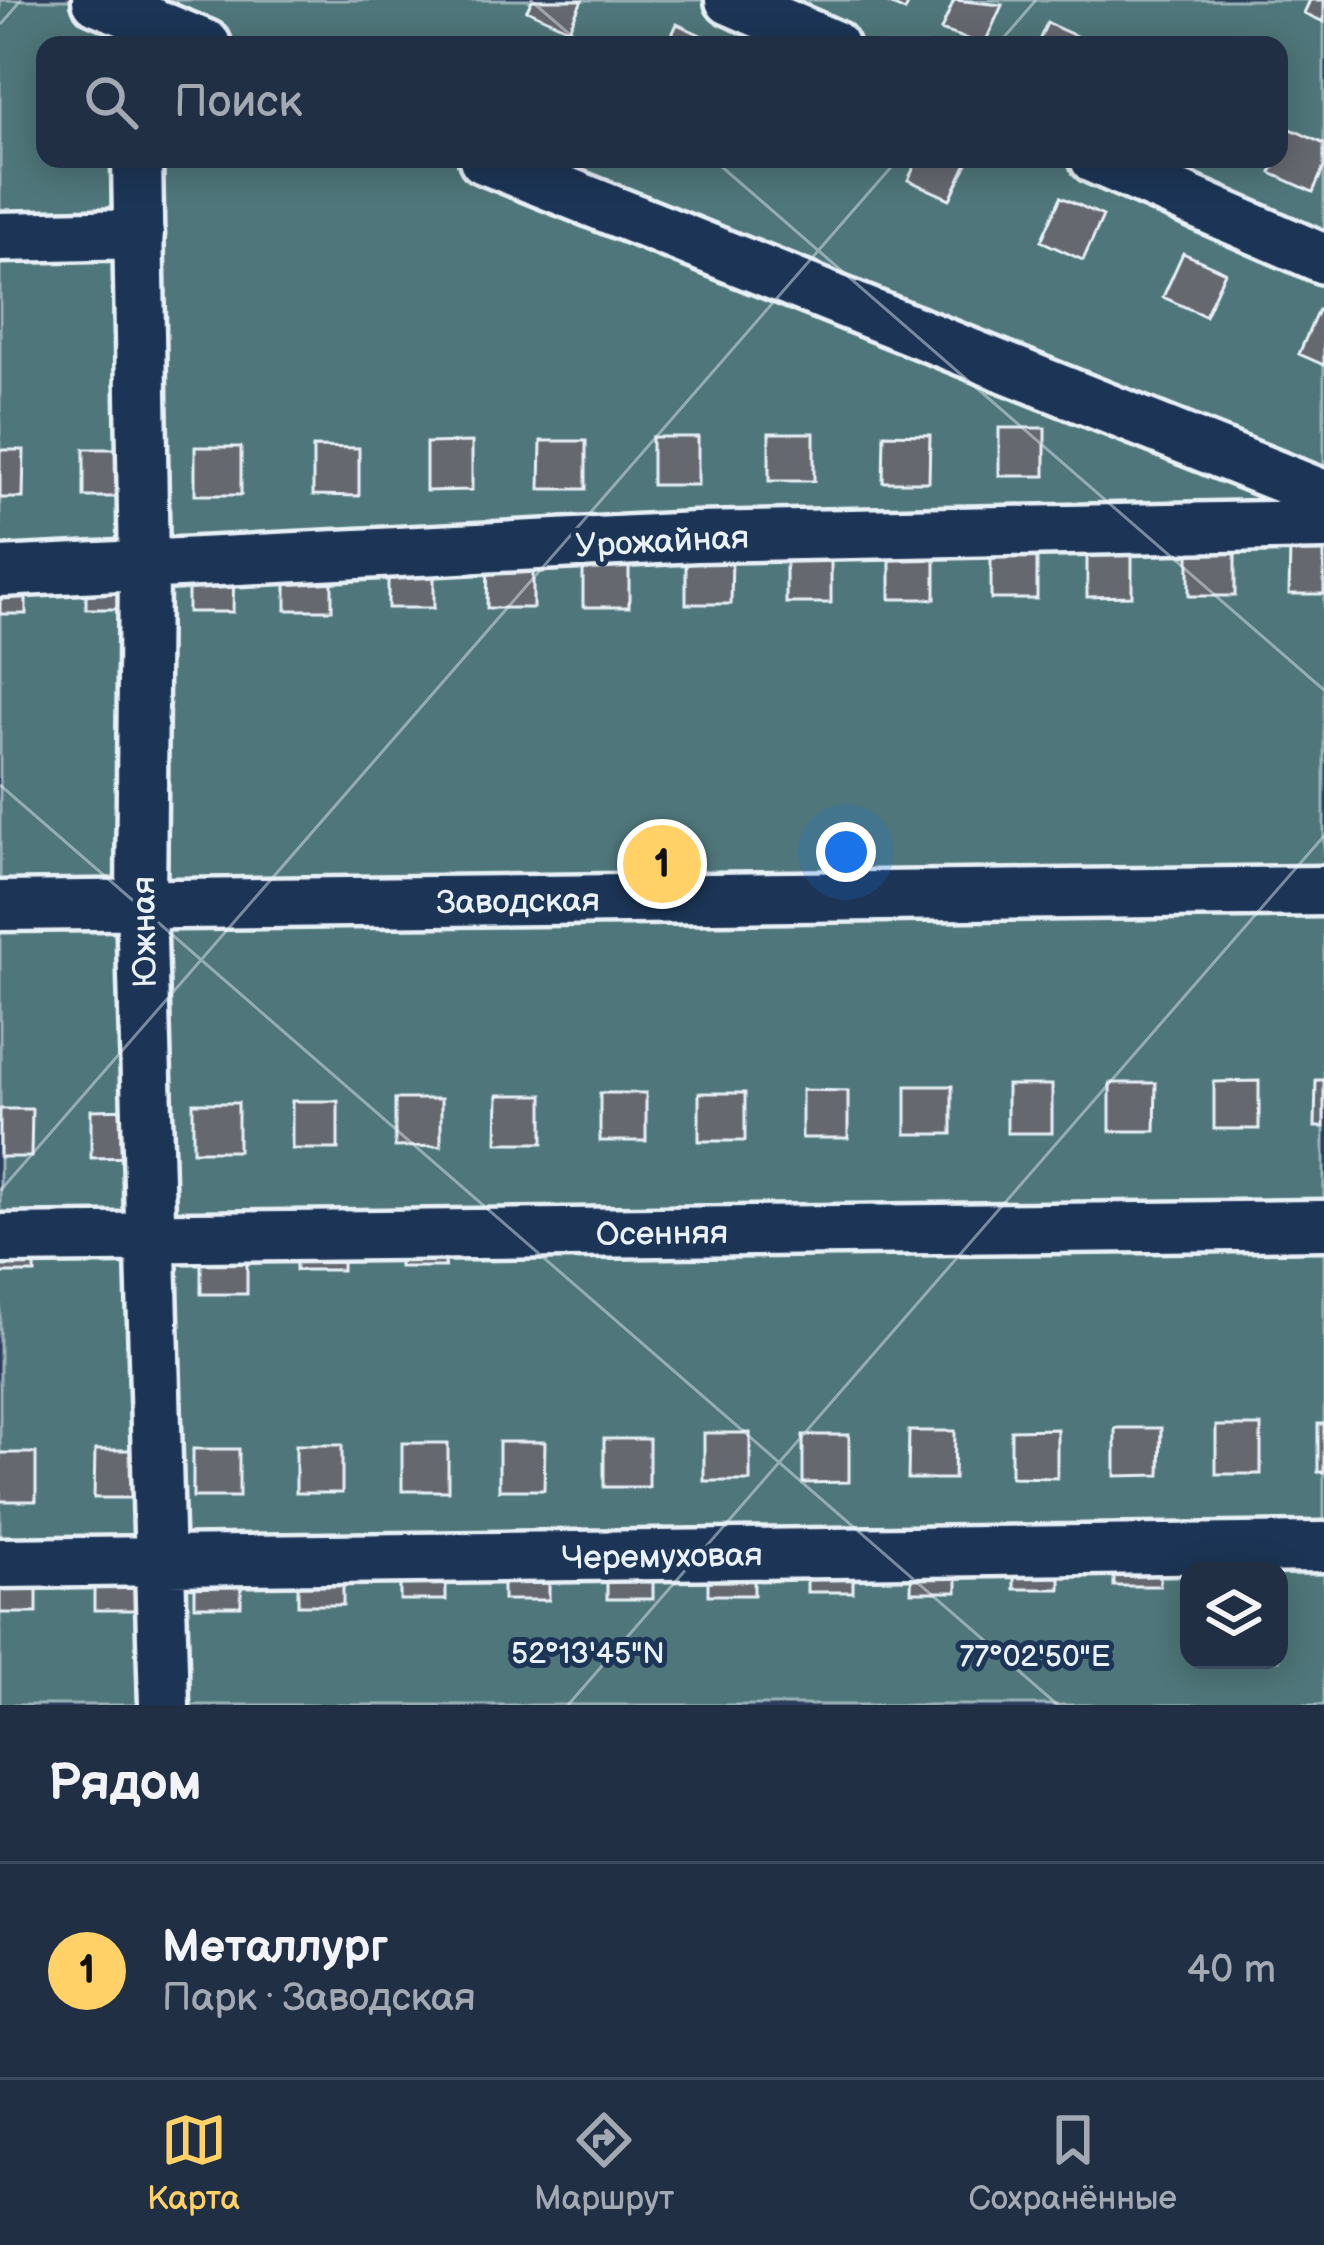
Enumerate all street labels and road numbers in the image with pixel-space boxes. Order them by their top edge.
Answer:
street label: Урожайная [574,517,750,567]
street label: Южная [124,876,166,988]
street label: Заводская [436,881,600,923]
street label: Осенняя [596,1213,729,1255]
street label: Черемуховая [561,1535,763,1579]

